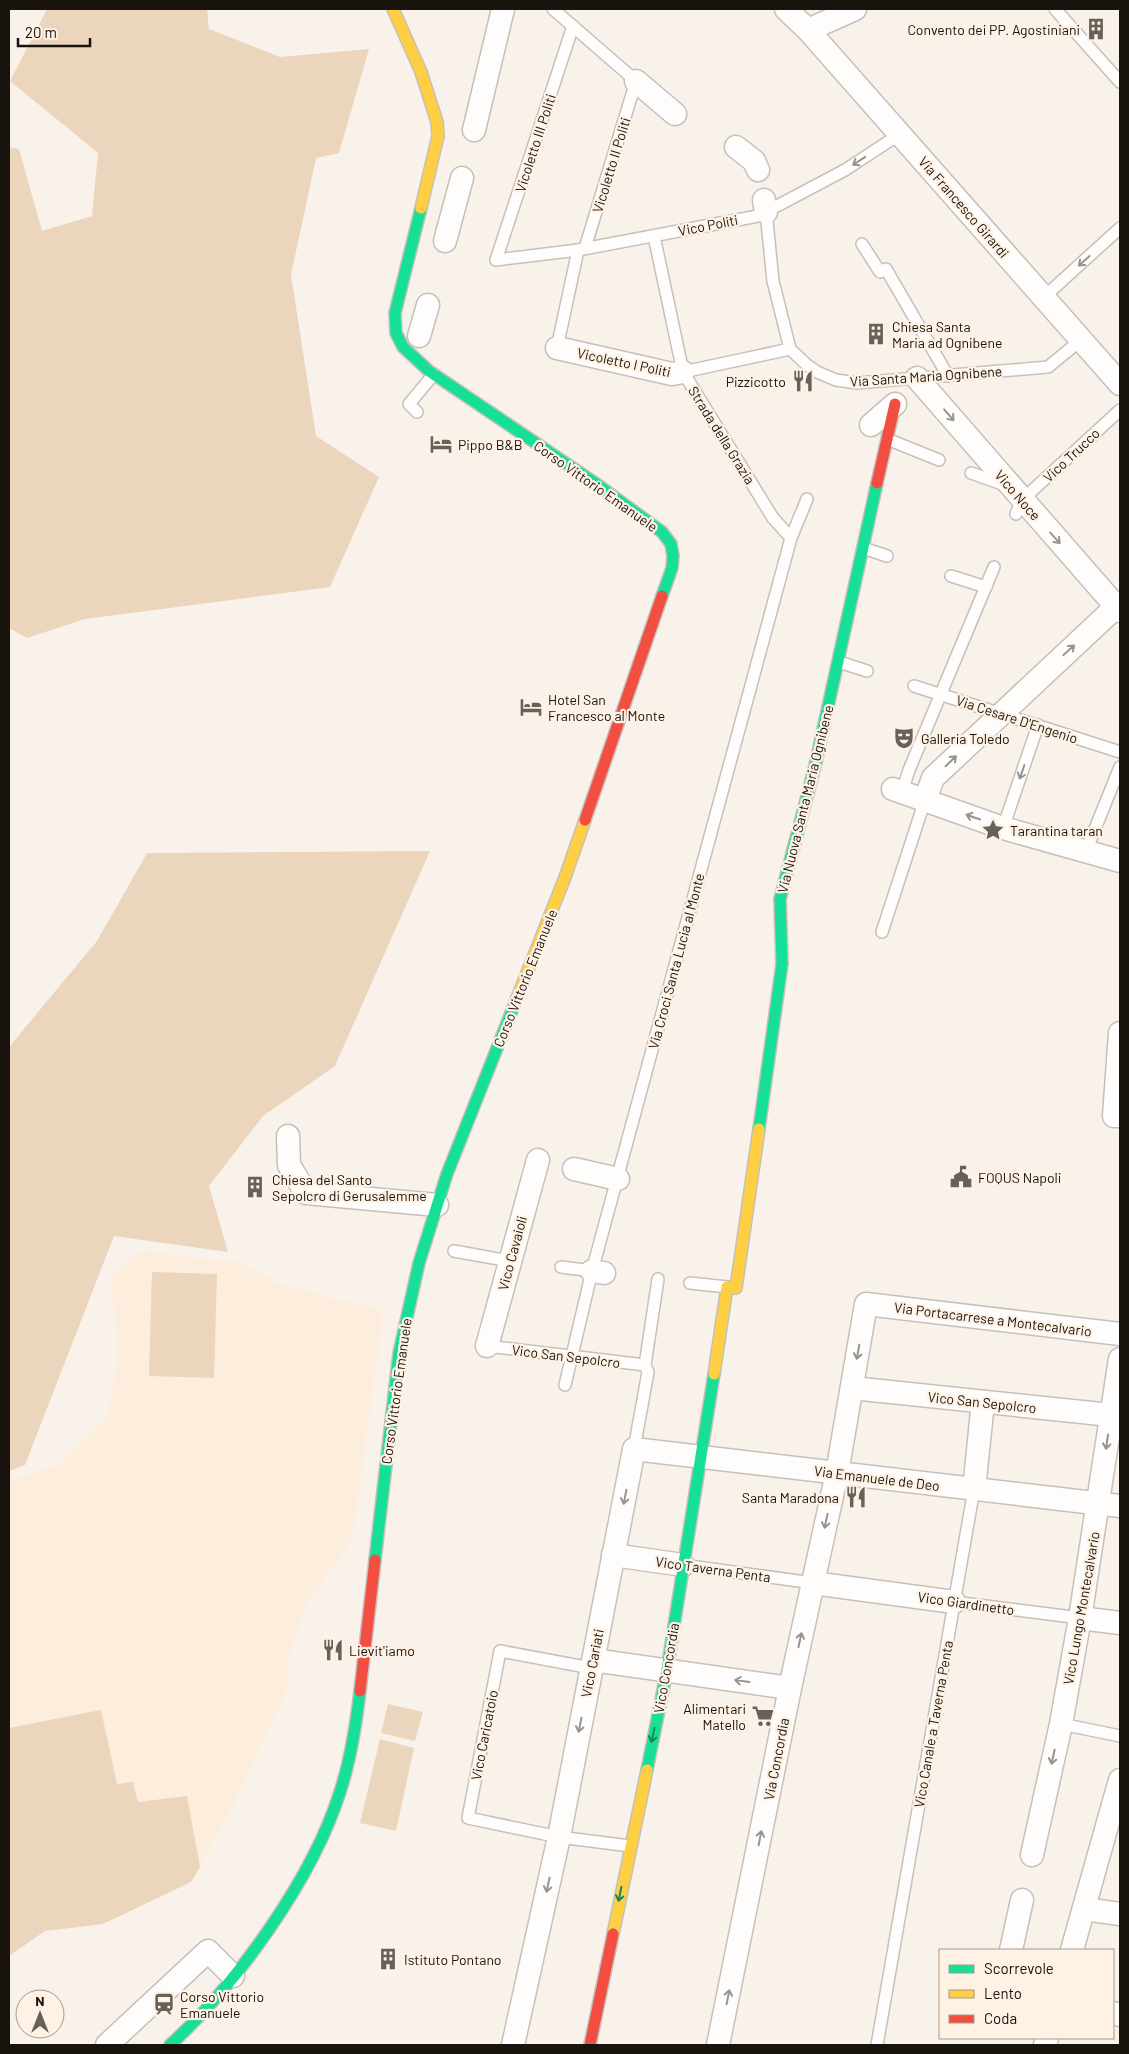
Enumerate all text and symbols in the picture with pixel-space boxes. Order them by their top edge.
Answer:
scale bar [18,15,90,47]
building icon: Convento dei PP. Agostiniani [1083,16,1109,42]
place label: Convento dei PP. Agostiniani [907,21,1080,38]
text: 20 m [25,23,57,41]
street label: Vicoletto III Politi [511,92,559,194]
street label: Vicoletto II Politi [588,115,634,215]
street label: Via Francesco Girardi [915,153,1013,261]
one-way arrow [852,155,866,166]
street label: Vico Politi [677,211,739,239]
one-way arrow [1078,255,1091,266]
place label: Chiesa Santa Maria ad Ognibene [892,318,1002,351]
building icon: Chiesa Santa Maria ad Ognibene [863,321,889,347]
street label: Vicoletto I Politi [576,344,672,380]
street label: Via Santa Maria Ognibene [849,362,1003,390]
restaurant icon: Pizzicotto [790,368,816,394]
place label: Pizzicotto [726,373,786,390]
street label: Strada della Grazia [685,383,759,487]
one-way arrow [943,409,954,422]
street label: Vico Trucco [1039,424,1103,486]
hotel icon: Pippo B&B [428,431,454,457]
place label: Pippo B&B [458,436,522,453]
street label: Corso Vittorio Emanuele [531,437,661,535]
street label: Vico Noce [991,466,1045,524]
one-way arrow [1049,531,1061,544]
one-way arrow [1063,644,1076,656]
place label: Hotel San Francesco al Monte [548,691,665,724]
street label: Via Cesare D'Engenio [954,691,1080,747]
hotel icon: Hotel San Francesco al Monte [518,694,544,720]
street label: Via Nuova Santa Maria Ognibene [773,703,837,895]
theatre icon: Galleria Toledo [891,725,917,751]
place label: Galleria Toledo [921,730,1010,747]
one-way arrow [944,755,957,767]
one-way arrow [1017,763,1026,779]
one-way arrow [966,812,981,821]
place icon: Tarantina taran [980,817,1006,843]
place label: Tarantina taran [1010,822,1103,839]
street label: Via Croci Santa Lucia al Monte [644,871,708,1051]
street label: Corso Vittorio Emanuele [490,907,560,1049]
public building icon: FOQUS Napoli [948,1164,974,1190]
place label: FOQUS Napoli [978,1169,1061,1186]
place label: Chiesa del Santo Sepolcro di Gerusalemme [272,1171,427,1204]
building icon: Chiesa del Santo Sepolcro di Gerusalemme [242,1174,268,1200]
street label: Vico Cavaioli [494,1214,530,1292]
street label: Via Portacarrese a Montecalvario [893,1298,1093,1340]
street label: Corso Vittorio Emanuele [377,1317,415,1465]
street label: Vico San Sepolcro [511,1341,621,1371]
one-way arrow [852,1343,862,1359]
street label: Vico San Sepolcro [927,1388,1037,1416]
one-way arrow [1102,1434,1112,1450]
street label: Via Emanuele de Deo [813,1462,941,1494]
restaurant icon: Santa Maradona [843,1484,869,1510]
one-way arrow [619,1489,629,1505]
place label: Santa Maradona [742,1489,839,1506]
one-way arrow [821,1512,830,1528]
street label: Vico Lungo Montecalvario [1059,1530,1103,1686]
street label: Vico Taverna Penta [654,1553,772,1585]
street label: Vico Giardinetto [917,1588,1015,1618]
street label: Vico Concordia [650,1622,682,1714]
street label: Vico Cariati [577,1627,607,1699]
one-way arrow [796,1632,806,1648]
restaurant icon: Lievit'iamo [320,1637,346,1663]
street label: Vico Canale a Taverna Penta [910,1639,956,1809]
place label: Lievit'iamo [349,1642,415,1659]
one-way arrow [734,1676,750,1686]
street label: Vico Caricatoio [467,1688,501,1782]
place label: Alimentari Matello [683,1700,746,1733]
supermarket icon: Alimentari Matello [750,1703,776,1729]
street label: Via Concordia [760,1716,792,1802]
one-way arrow [575,1717,585,1733]
one-way arrow [648,1727,658,1743]
one-way arrow [1048,1749,1057,1765]
one-way arrow [756,1831,765,1847]
one-way arrow [543,1876,552,1892]
one-way arrow [615,1886,625,1902]
building icon: Istituto Pontano [375,1946,401,1972]
legend [939,1949,1114,2039]
place label: Istituto Pontano [404,1951,501,1968]
text: Scorrevole [984,1959,1054,1977]
text: Lento [984,1984,1022,2002]
place label: Corso Vittorio Emanuele [180,1988,264,2021]
north arrow [15,1989,65,2039]
one-way arrow [724,1990,733,2006]
station icon: Corso Vittorio Emanuele [151,1991,177,2017]
text: N [35,1992,45,2009]
text: Coda [984,2009,1017,2027]

